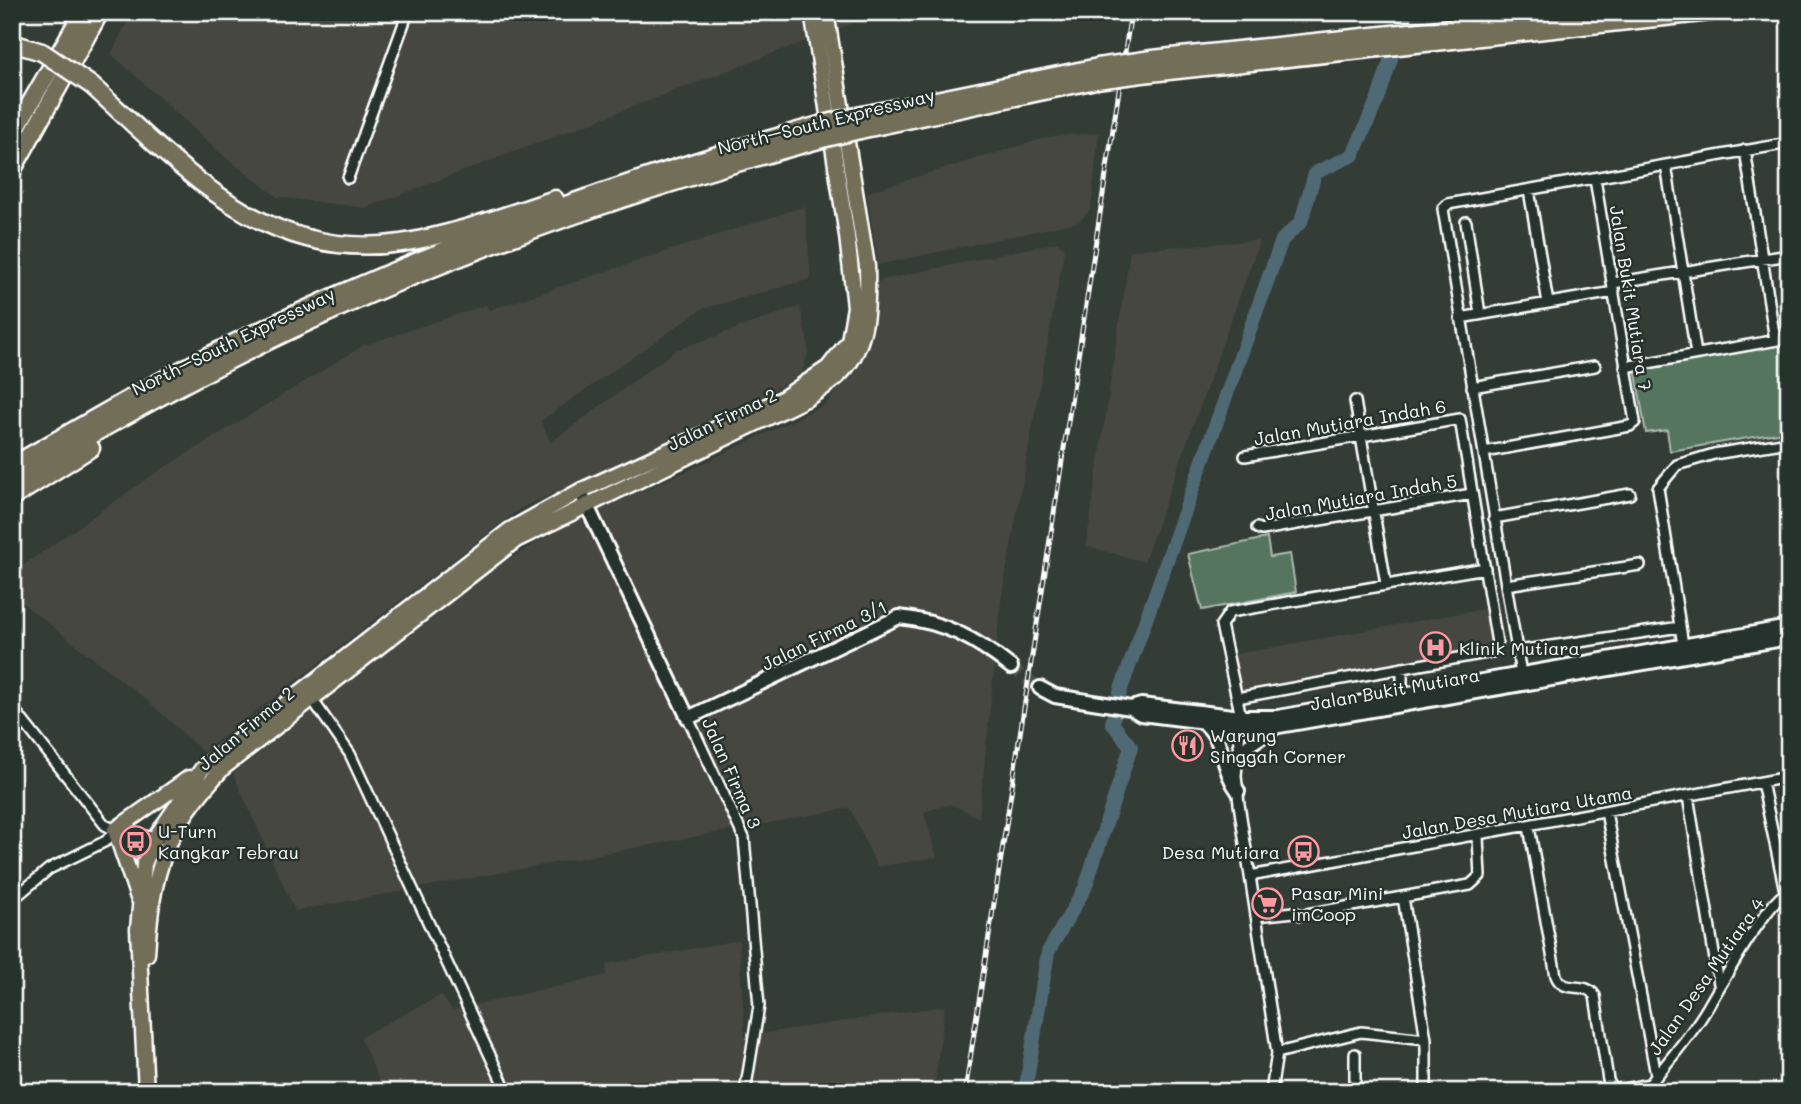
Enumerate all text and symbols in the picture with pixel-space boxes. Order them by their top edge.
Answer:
street label: North–South Expressway [715,82,937,160]
street label: Jalan Bukit Mutiara 7 [1605,204,1657,392]
street label: North–South Expressway [127,281,339,401]
street label: Jalan Firma 2 [663,382,781,456]
street label: Jalan Mutiara Indah 6 [1252,393,1448,451]
street label: Jalan Mutiara Indah 5 [1263,468,1459,526]
street label: Jalan Firma 3/1 [757,594,891,676]
hospital icon: Klinik Mutiara [1419,631,1453,665]
place label: Klinik Mutiara [1459,636,1580,660]
street label: Jalan Bukit Mutiara [1309,662,1481,716]
street label: Jalan Firma 2 [193,681,299,775]
street label: Jalan Firma 3 [697,714,767,832]
place label: Warung Singgah Corner [1210,723,1346,768]
restaurant icon: Warung Singgah Corner [1170,728,1204,762]
street label: Jalan Desa Mutiara Utama [1400,780,1634,844]
place label: U-Turn Kangkar Tebrau [158,819,299,864]
bus stop icon: U-Turn Kangkar Tebrau [118,824,152,858]
bus stop icon: Desa Mutiara [1286,835,1320,869]
place label: Desa Mutiara [1162,840,1280,864]
place label: Pasar Mini imCoop [1291,881,1383,926]
supermarket icon: Pasar Mini imCoop [1251,886,1285,920]
street label: Jalan Desa Mutiara 4 [1642,892,1770,1060]

